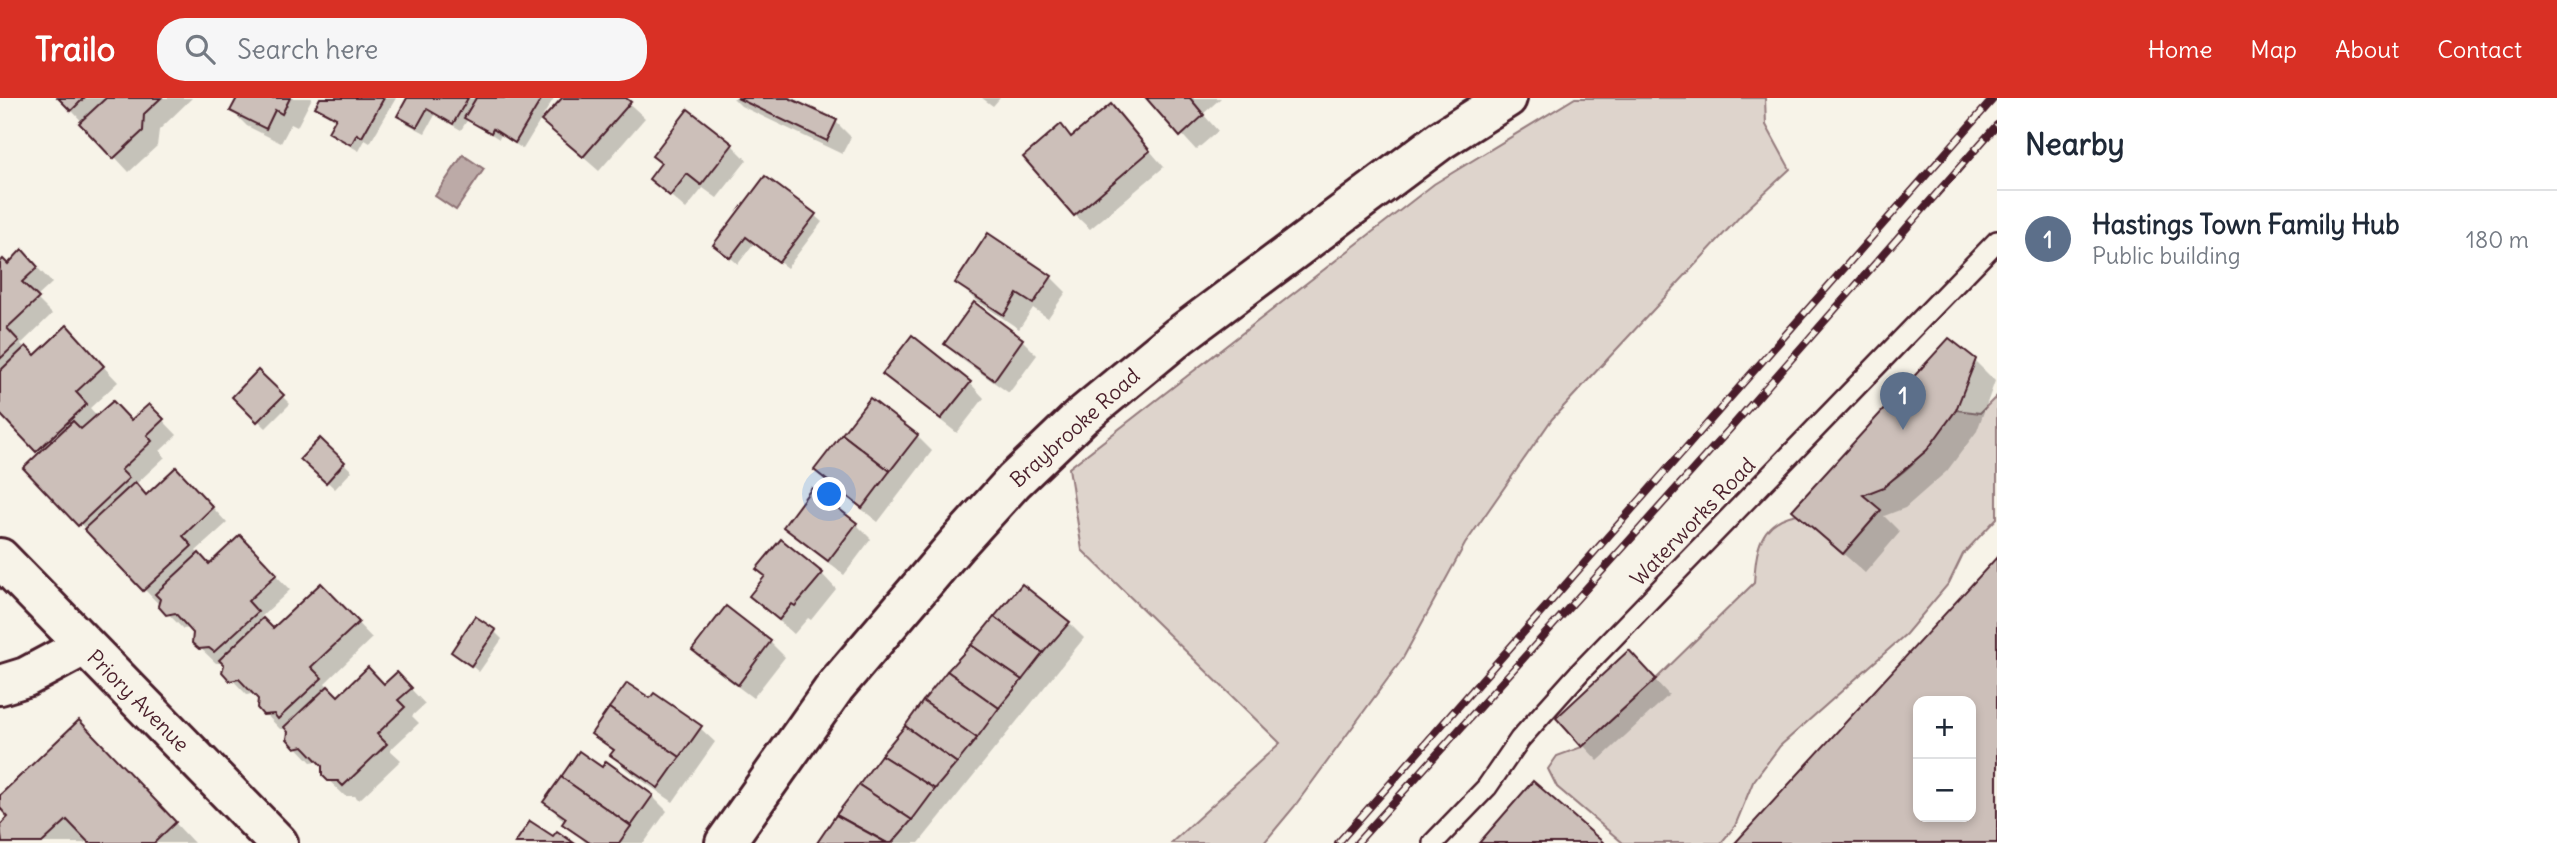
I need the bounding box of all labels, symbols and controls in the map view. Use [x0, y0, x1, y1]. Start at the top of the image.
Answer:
search box [157, 18, 647, 81]
text: Trailo [35, 28, 115, 70]
icon: search [181, 30, 219, 68]
text: Search here [237, 33, 378, 66]
text: Home [2148, 34, 2212, 64]
text: Map [2250, 34, 2297, 64]
text: About [2335, 34, 2399, 64]
text: Contact [2437, 34, 2522, 64]
text: Nearby [2025, 125, 2125, 163]
text: Hastings Town Family Hub [2092, 208, 2400, 241]
text: 1 [2043, 225, 2053, 254]
text: 180 m [2466, 225, 2529, 254]
text: Public building [2092, 241, 2241, 270]
street label: Braybrooke Road [1004, 362, 1145, 493]
pin: 1 [1880, 372, 1926, 430]
street label: Waterworks Road [1624, 452, 1761, 592]
your location [812, 477, 846, 511]
street label: Priory Avenue [82, 644, 195, 757]
map controls [1913, 696, 1976, 822]
button: + [1913, 696, 1976, 759]
button: − [1913, 759, 1976, 822]

